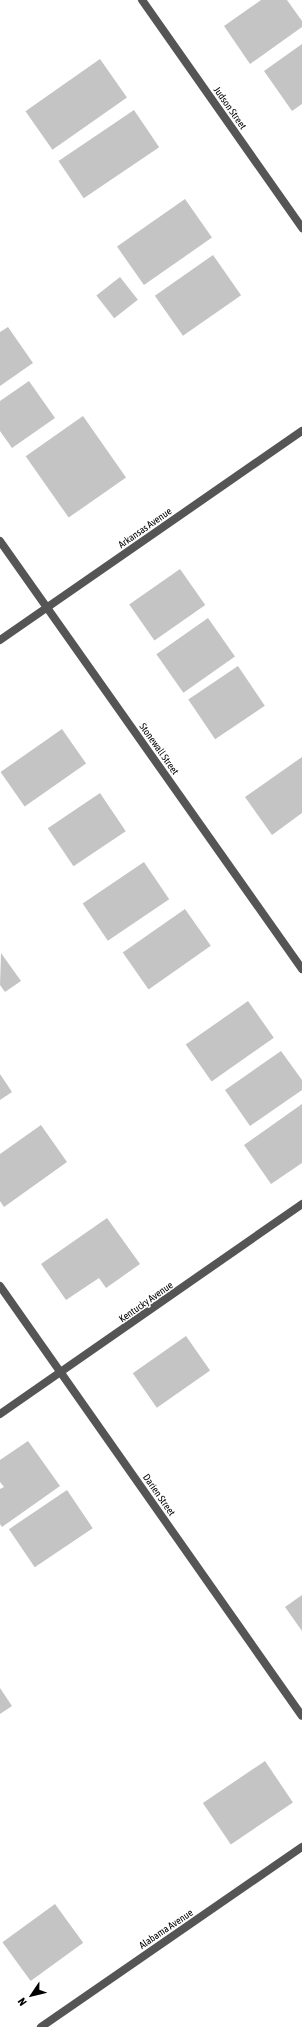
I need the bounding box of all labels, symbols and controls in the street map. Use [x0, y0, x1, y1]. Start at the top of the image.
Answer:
street label: Judson Street [211, 84, 249, 132]
street label: Arkansas Avenue [116, 505, 174, 551]
street label: Stonewall Street [137, 721, 181, 777]
street label: Kentucky Avenue [117, 1279, 175, 1325]
street label: Darien Street [140, 1472, 178, 1518]
street label: Alabama Avenue [137, 1907, 195, 1951]
north arrow [12, 1975, 52, 2015]
text: N [15, 1996, 29, 2008]

